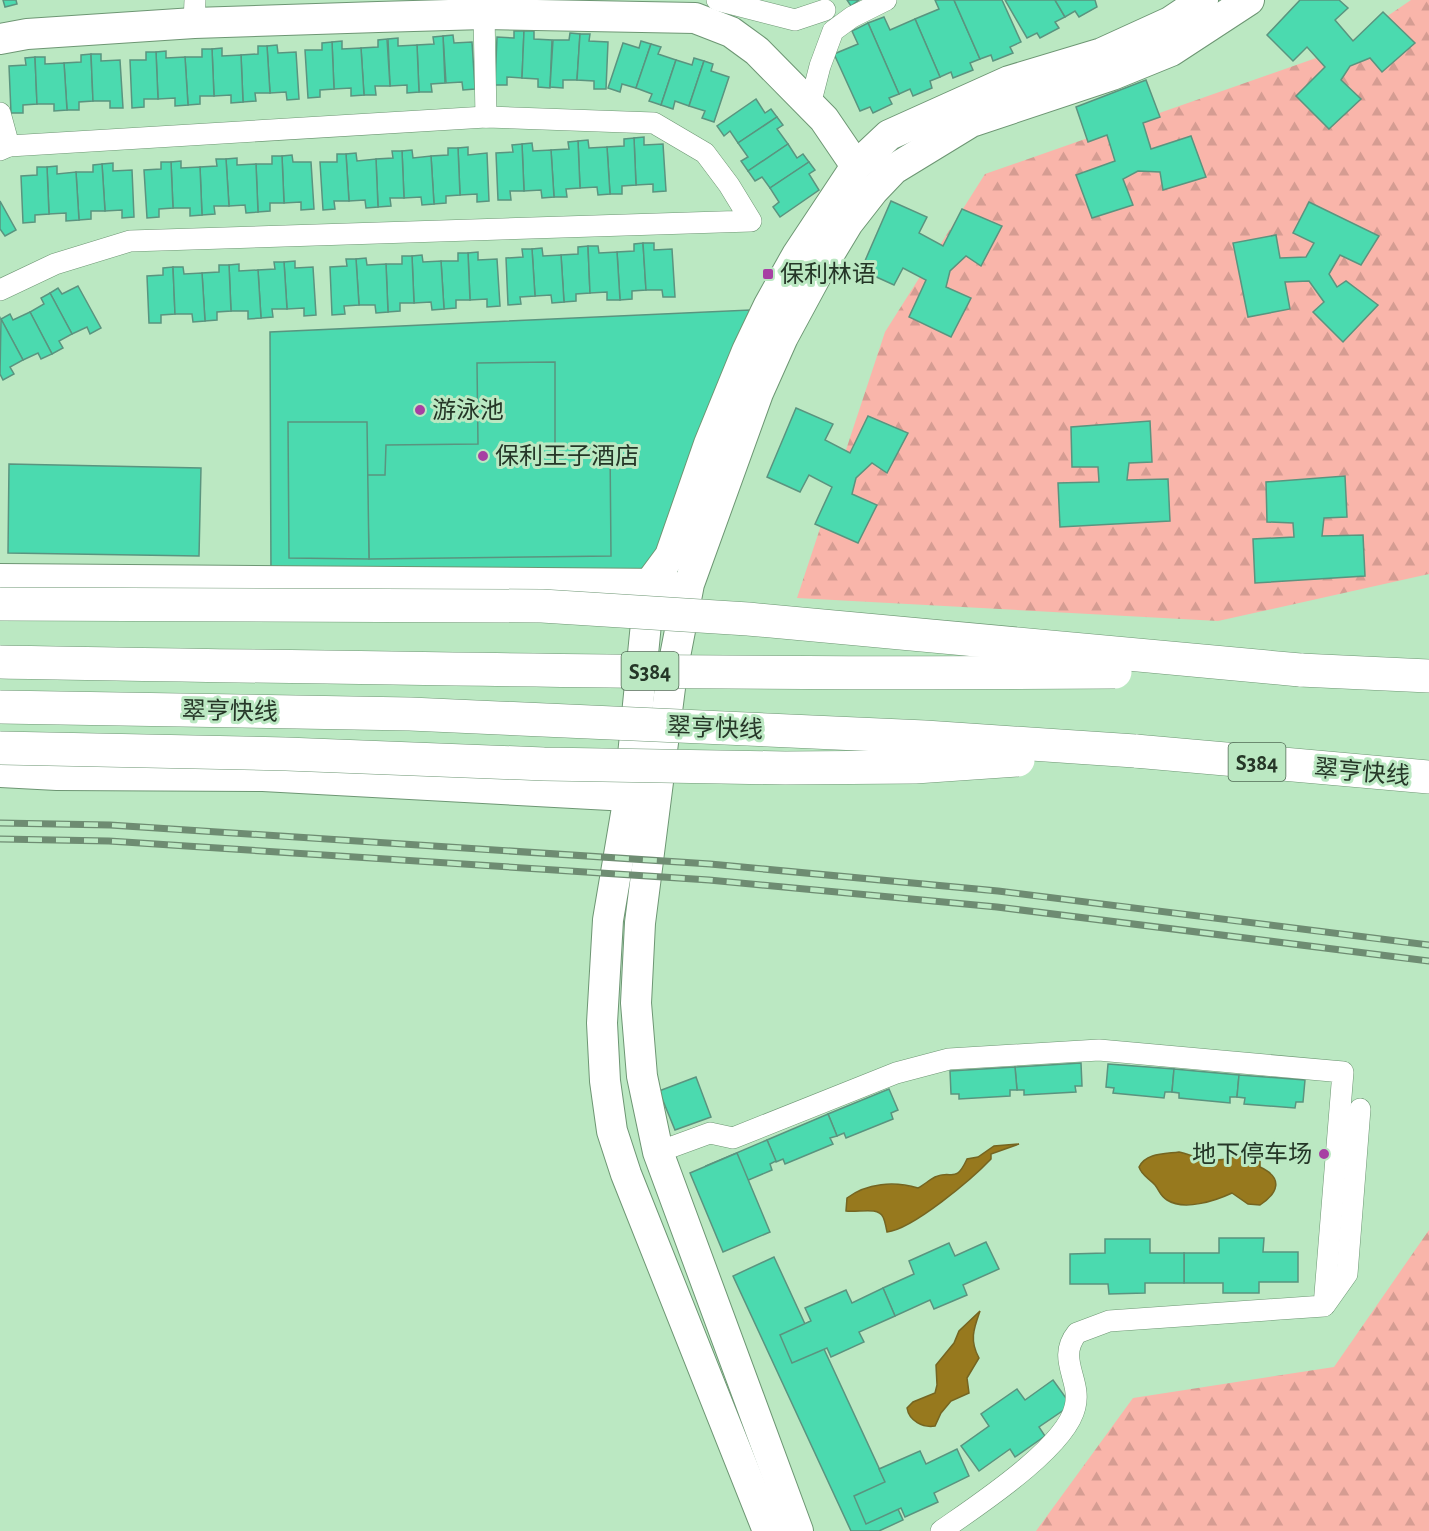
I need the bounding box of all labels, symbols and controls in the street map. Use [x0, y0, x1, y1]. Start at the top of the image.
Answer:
place label: 保利林语 [780, 261, 876, 287]
marker: 保利林语 [761, 267, 775, 281]
place label: 游泳池 [432, 397, 504, 423]
marker: 游泳池 [413, 403, 427, 417]
place label: 保利王子酒店 [495, 443, 639, 469]
marker: 保利王子酒店 [476, 449, 490, 463]
road number: S384 [622, 652, 678, 690]
street label: 翠亨快线 [182, 697, 278, 725]
street label: 翠亨快线 [667, 713, 763, 743]
road number: S384 [1228, 743, 1286, 781]
street label: 翠亨快线 [1313, 755, 1411, 789]
place label: 地下停车场 [1192, 1141, 1312, 1167]
marker: 地下停车场 [1317, 1147, 1331, 1161]

